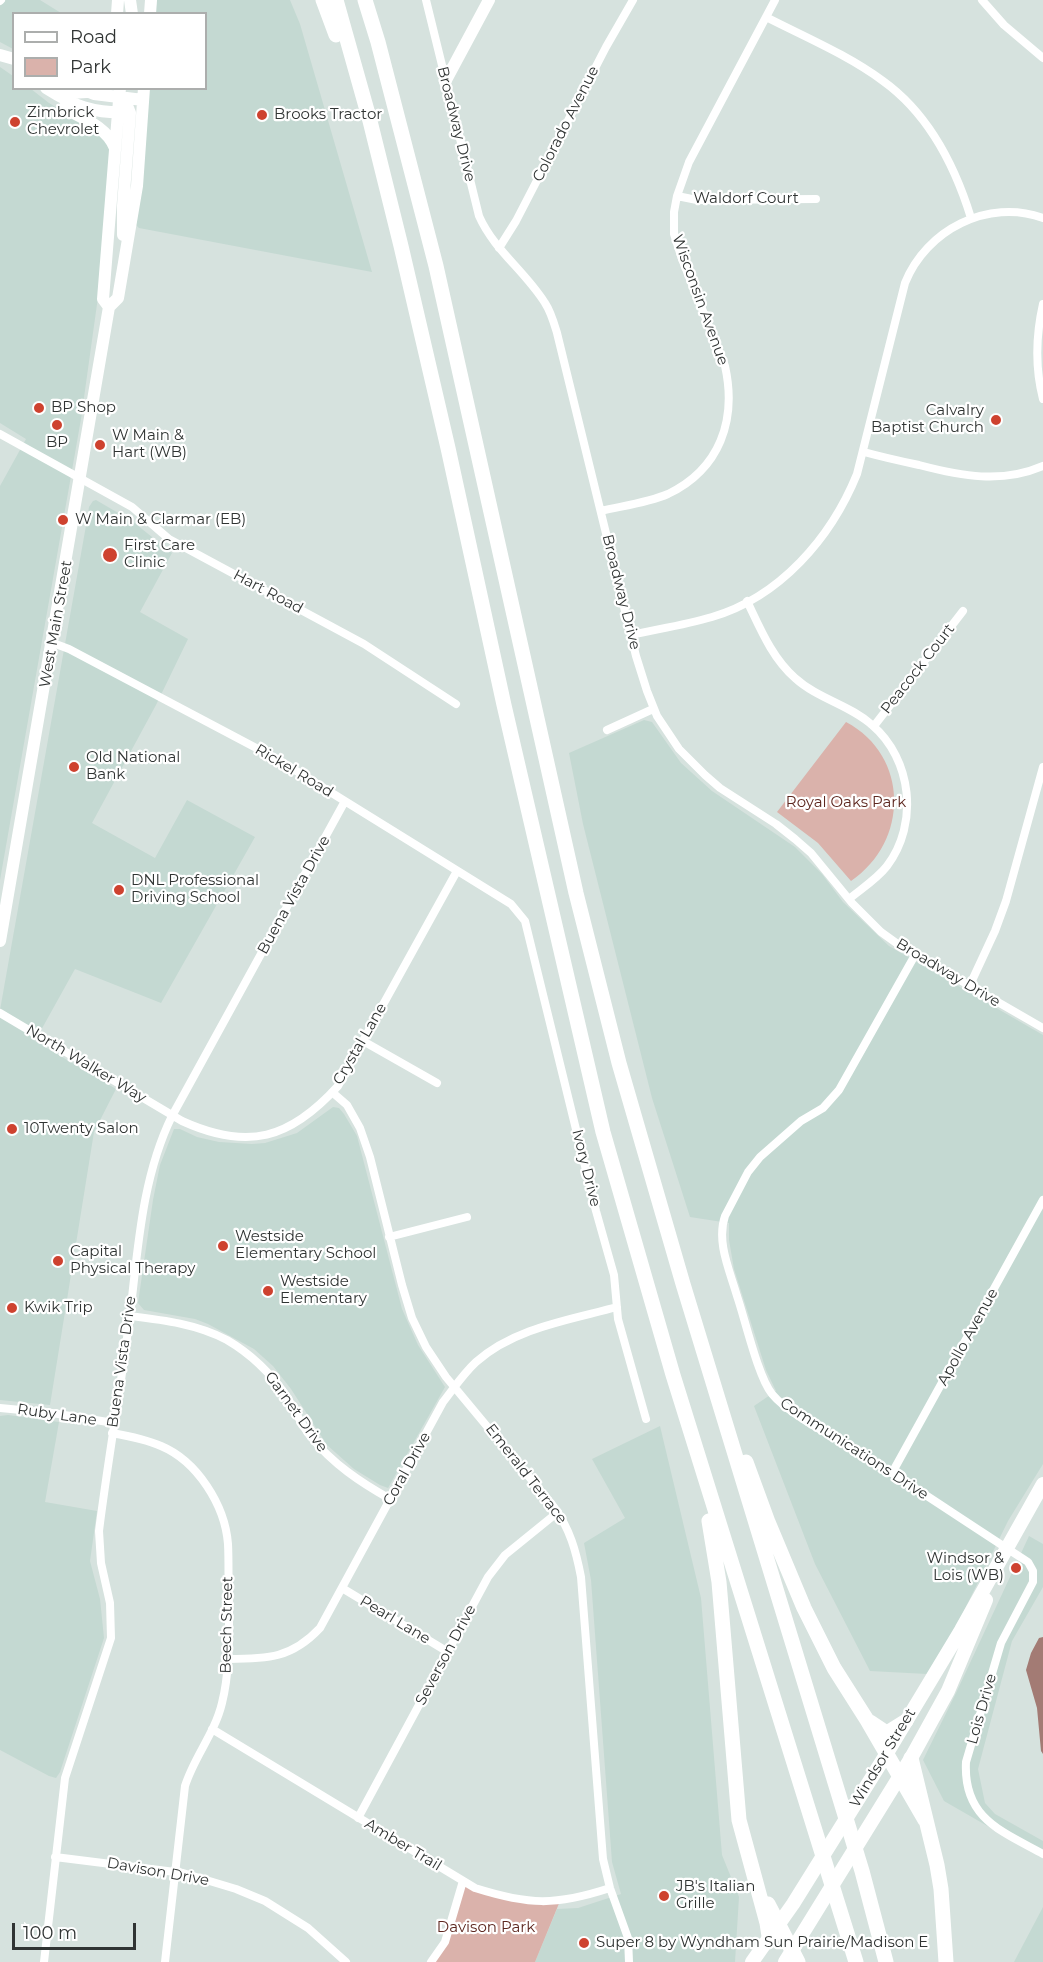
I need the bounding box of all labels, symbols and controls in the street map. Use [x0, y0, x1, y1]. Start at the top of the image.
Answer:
legend [12, 12, 207, 90]
text: Road [70, 26, 117, 48]
text: Park [70, 56, 111, 78]
street label: Colorado Avenue [529, 63, 603, 185]
street label: Broadway Drive [433, 64, 479, 184]
place label: Zimbrick Chevrolet [27, 104, 99, 139]
place label: Brooks Tractor [274, 106, 382, 124]
marker: Brooks Tractor [255, 108, 269, 122]
marker: Zimbrick Chevrolet [8, 115, 22, 129]
street label: Waldorf Court [693, 190, 799, 208]
street label: Wisconsin Avenue [668, 232, 732, 368]
place label: BP Shop [51, 399, 116, 417]
marker: BP Shop [32, 401, 46, 415]
place label: Calvalry Baptist Church [871, 402, 984, 437]
marker: Calvalry Baptist Church [989, 413, 1003, 427]
marker: BP [50, 418, 64, 432]
place label: W Main & Hart (WB) [112, 427, 187, 462]
place label: BP [46, 434, 68, 452]
marker: W Main & Hart (WB) [93, 438, 107, 452]
place label: W Main & Clarmar (EB) [75, 511, 246, 529]
marker: W Main & Clarmar (EB) [56, 513, 70, 527]
street label: Broadway Drive [598, 532, 644, 652]
place label: First Care Clinic [124, 537, 195, 572]
marker: First Care Clinic [101, 546, 119, 564]
street label: West Main Street [36, 559, 76, 689]
street label: Hart Road [230, 566, 306, 618]
street label: Peacock Court [877, 620, 959, 718]
street label: Rickel Road [252, 741, 336, 801]
place label: Old National Bank [86, 749, 180, 784]
marker: Old National Bank [67, 760, 81, 774]
park label: Royal Oaks Park [786, 794, 906, 812]
street label: Buena Vista Drive [254, 833, 334, 957]
place label: DNL Professional Driving School [131, 872, 259, 907]
marker: DNL Professional Driving School [112, 883, 126, 897]
street label: Broadway Drive [893, 935, 1003, 1011]
street label: Crystal Lane [329, 1000, 391, 1088]
street label: North Walker Way [23, 1021, 149, 1107]
place label: 10Twenty Salon [24, 1120, 139, 1138]
marker: 10Twenty Salon [5, 1122, 19, 1136]
street label: Ivory Drive [568, 1127, 604, 1209]
place label: Westside Elementary School [235, 1228, 376, 1263]
marker: Westside Elementary School [216, 1239, 230, 1253]
place label: Capital Physical Therapy [70, 1243, 195, 1278]
marker: Capital Physical Therapy [51, 1254, 65, 1268]
place label: Westside Elementary [280, 1273, 367, 1308]
marker: Westside Elementary [261, 1284, 275, 1298]
street label: Apollo Avenue [934, 1285, 1002, 1389]
street label: Buena Vista Drive [104, 1295, 140, 1429]
place label: Kwik Trip [24, 1299, 93, 1317]
marker: Kwik Trip [5, 1301, 19, 1315]
street label: Garnet Drive [261, 1368, 331, 1456]
street label: Communications Drive [776, 1394, 932, 1504]
street label: Ruby Lane [16, 1401, 98, 1429]
street label: Emerald Terrace [481, 1420, 571, 1528]
street label: Coral Drive [379, 1429, 435, 1509]
place label: Windsor & Lois (WB) [927, 1550, 1004, 1585]
marker: Windsor & Lois (WB) [1009, 1561, 1023, 1575]
street label: Beech Street [217, 1576, 237, 1674]
street label: Pearl Lane [357, 1592, 433, 1648]
street label: Severson Drive [412, 1602, 480, 1708]
street label: Lois Drive [963, 1672, 1001, 1746]
street label: Windsor Street [846, 1705, 920, 1811]
street label: Amber Trail [361, 1815, 445, 1875]
street label: Davison Drive [106, 1854, 210, 1890]
place label: JB's Italian Grille [676, 1878, 755, 1913]
marker: JB's Italian Grille [657, 1889, 671, 1903]
scale bar [15, 1911, 140, 1949]
park label: Davison Park [437, 1919, 535, 1937]
text: 100 m [23, 1922, 77, 1944]
place label: Super 8 by Wyndham Sun Prairie/Madison E [596, 1934, 928, 1952]
marker: Super 8 by Wyndham Sun Prairie/Madison E [577, 1936, 591, 1950]

